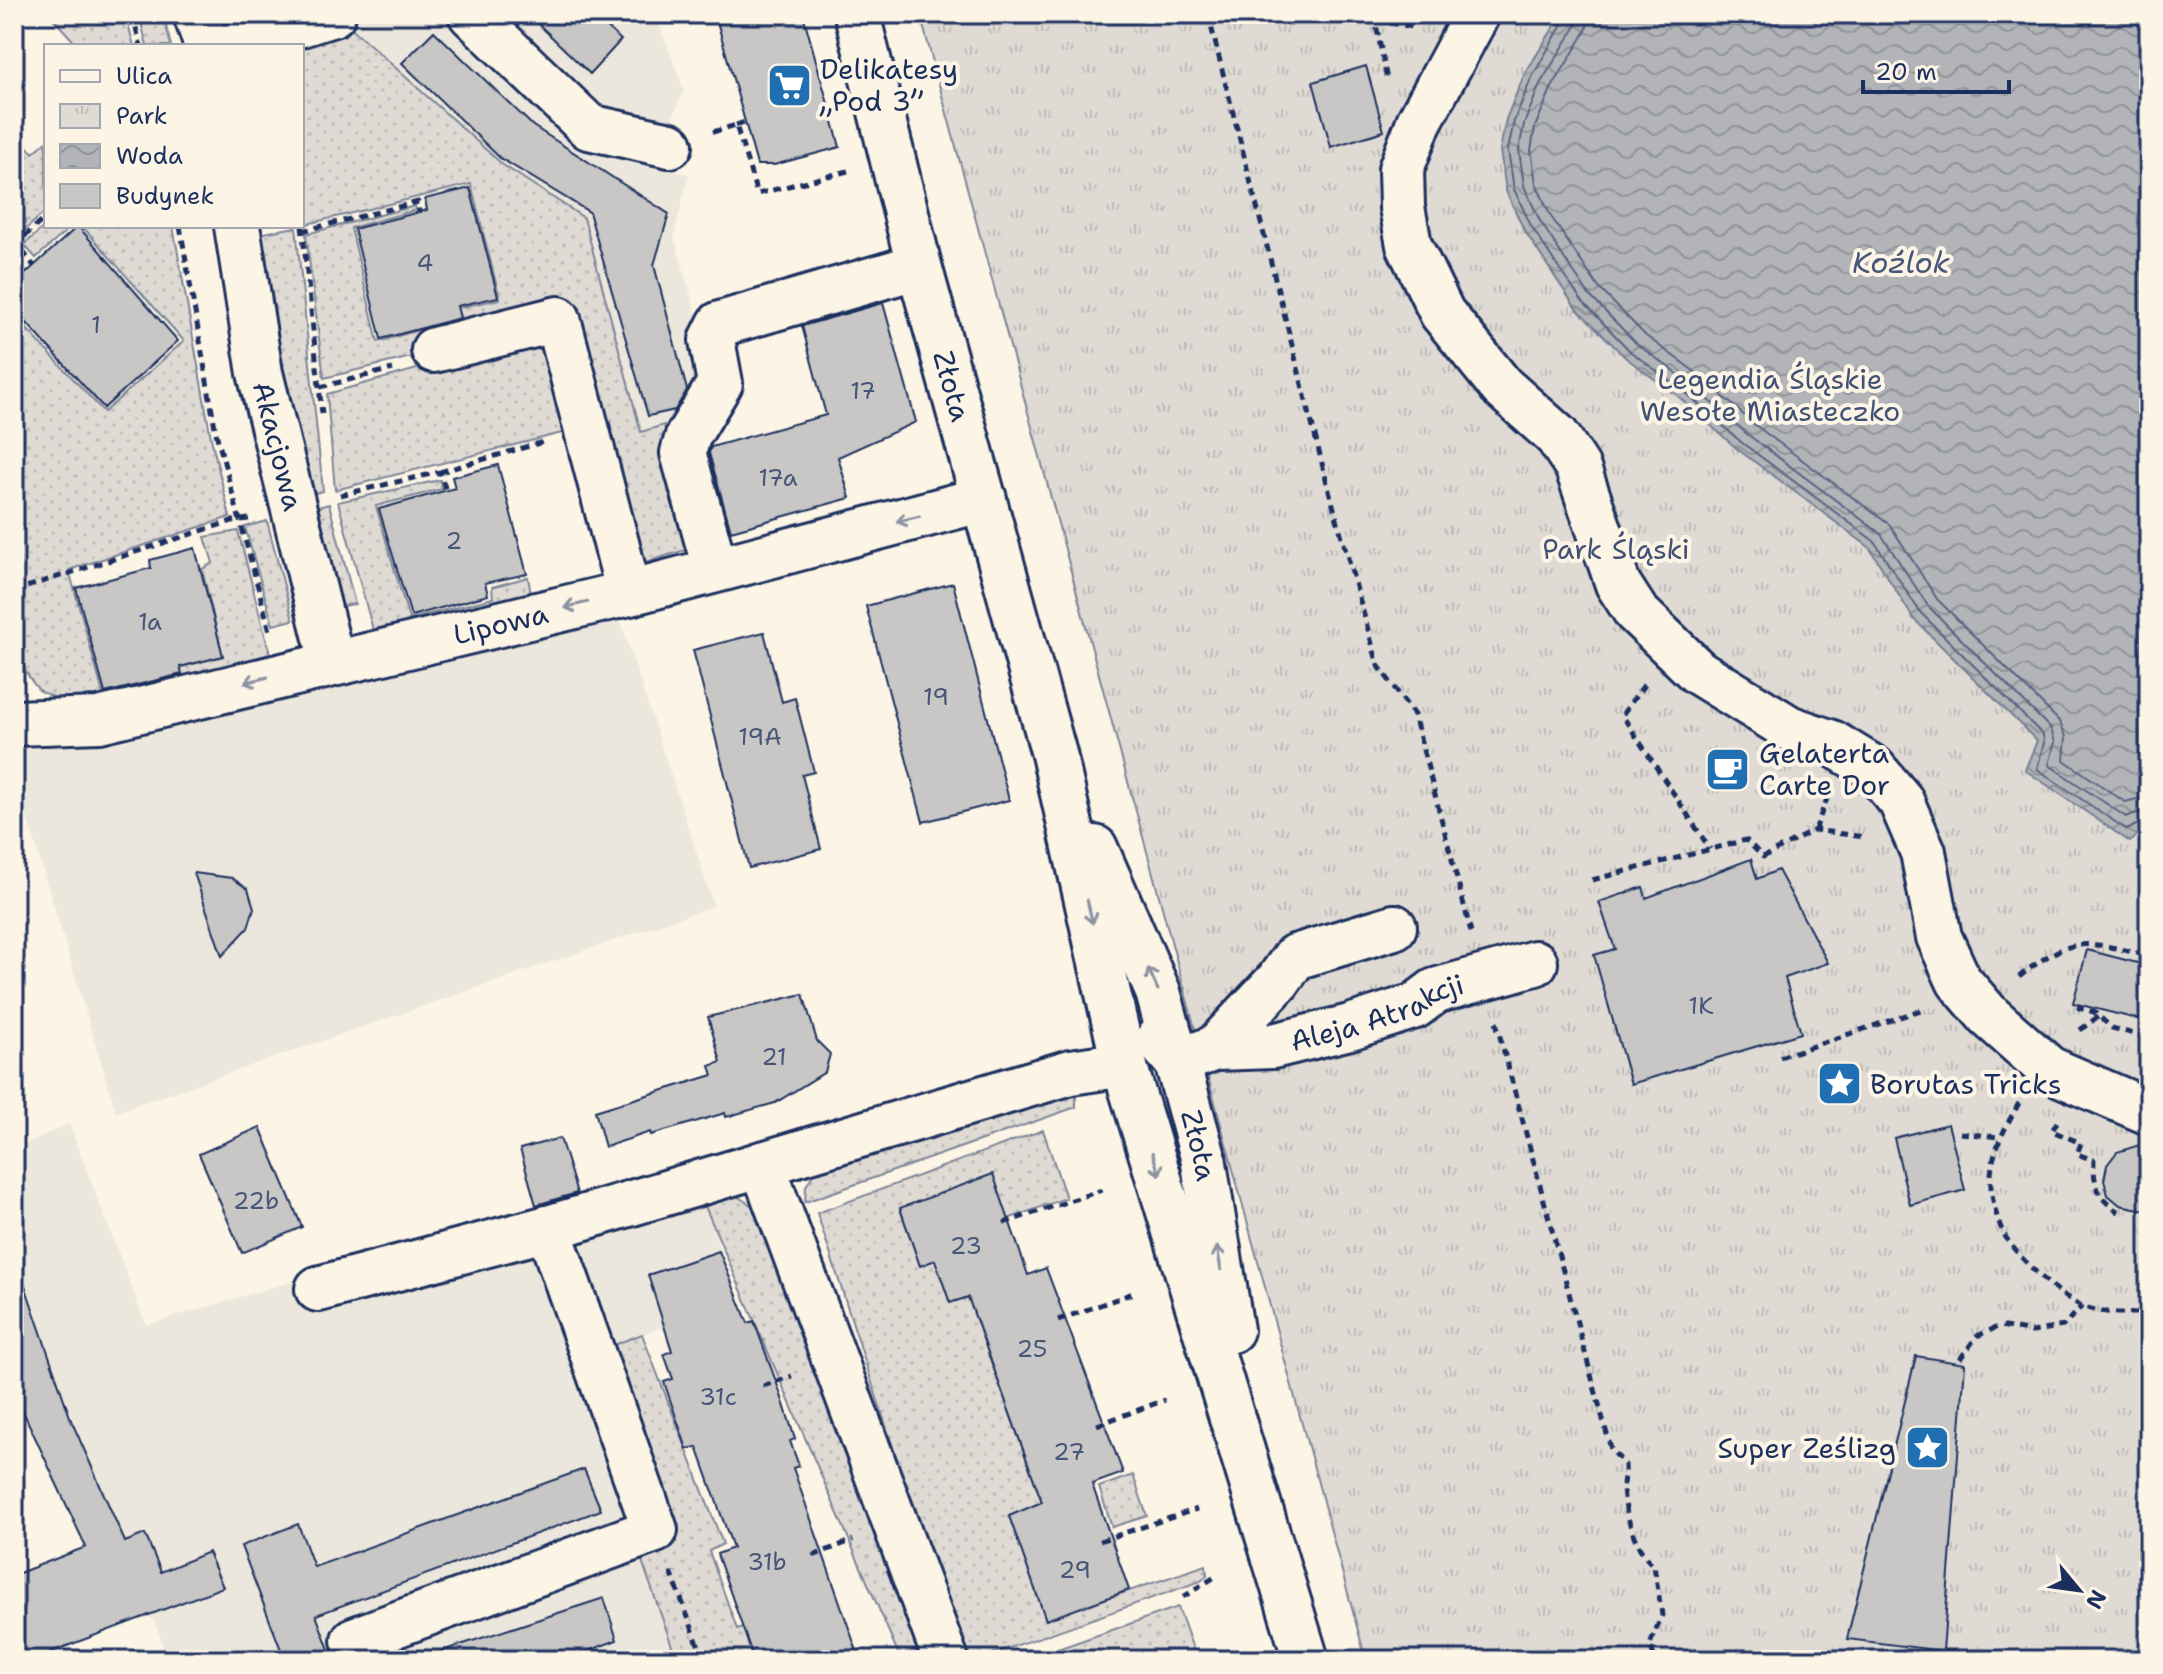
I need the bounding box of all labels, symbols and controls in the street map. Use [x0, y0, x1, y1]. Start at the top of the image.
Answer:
legend [44, 44, 304, 228]
scale bar [1863, 44, 2009, 94]
place label: Delikatesy „Pod 3” [819, 50, 958, 120]
text: 20 m [1875, 56, 1937, 88]
text: Ulica [116, 60, 172, 92]
supermarket icon: Delikatesy „Pod 3” [765, 61, 813, 109]
text: Park [116, 100, 168, 132]
text: Woda [116, 140, 183, 172]
text: Budynek [116, 180, 214, 212]
water label: Koźlok [1852, 242, 1950, 283]
house number: 4 [417, 247, 433, 279]
house number: 1 [91, 309, 101, 341]
street label: Złota [924, 346, 980, 426]
park label: Legendia Śląskie Wesołe Miasteczko [1640, 360, 1900, 430]
house number: 17 [850, 375, 876, 407]
street label: Akacjowa [244, 377, 313, 515]
house number: 17a [758, 462, 798, 494]
one-way arrow [896, 512, 922, 527]
house number: 2 [446, 525, 462, 557]
park label: Park Śląski [1542, 530, 1690, 568]
street label: Lipowa [449, 594, 552, 653]
one-way arrow [563, 598, 589, 613]
house number: 1a [138, 606, 162, 638]
one-way arrow [244, 674, 269, 689]
house number: 19 [923, 681, 949, 713]
house number: 19A [738, 721, 782, 753]
place label: Gelaterta Carte Dor [1759, 734, 1890, 804]
cafe icon: Gelaterta Carte Dor [1704, 745, 1752, 793]
one-way arrow [1083, 899, 1098, 925]
street label: Aleja Atrakcji [1286, 965, 1468, 1060]
one-way arrow [1144, 967, 1159, 992]
house number: 1K [1688, 990, 1714, 1022]
house number: 21 [761, 1041, 787, 1073]
place icon: Borutas Tricks [1815, 1060, 1863, 1108]
place label: Borutas Tricks [1870, 1065, 2062, 1103]
street label: Złota [1172, 1105, 1226, 1184]
one-way arrow [1149, 1150, 1164, 1176]
house number: 22b [233, 1185, 279, 1217]
house number: 23 [950, 1230, 982, 1262]
one-way arrow [1211, 1246, 1226, 1271]
house number: 25 [1016, 1333, 1048, 1365]
house number: 31c [699, 1381, 737, 1413]
place icon: Super Ześlizg [1903, 1424, 1951, 1472]
place label: Super Ześlizg [1717, 1429, 1896, 1467]
house number: 27 [1053, 1436, 1085, 1468]
house number: 31b [747, 1546, 787, 1578]
north arrow [2039, 1550, 2119, 1630]
house number: 29 [1059, 1554, 1091, 1586]
text: N [2079, 1585, 2113, 1614]

